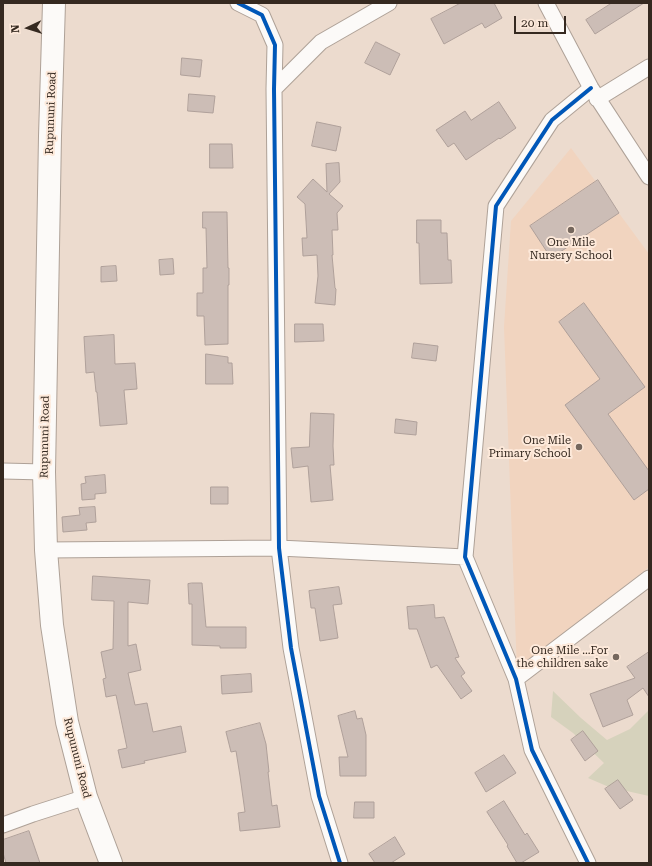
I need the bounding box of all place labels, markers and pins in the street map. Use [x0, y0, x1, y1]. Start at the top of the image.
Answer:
marker: One Mile Nursery School [566, 225, 576, 235]
place label: One Mile Nursery School [530, 236, 612, 262]
place label: One Mile Primary School [489, 434, 571, 460]
marker: One Mile Primary School [574, 442, 584, 452]
place label: One Mile ...For the children sake [517, 644, 608, 670]
marker: One Mile ...For the children sake [611, 652, 621, 662]

